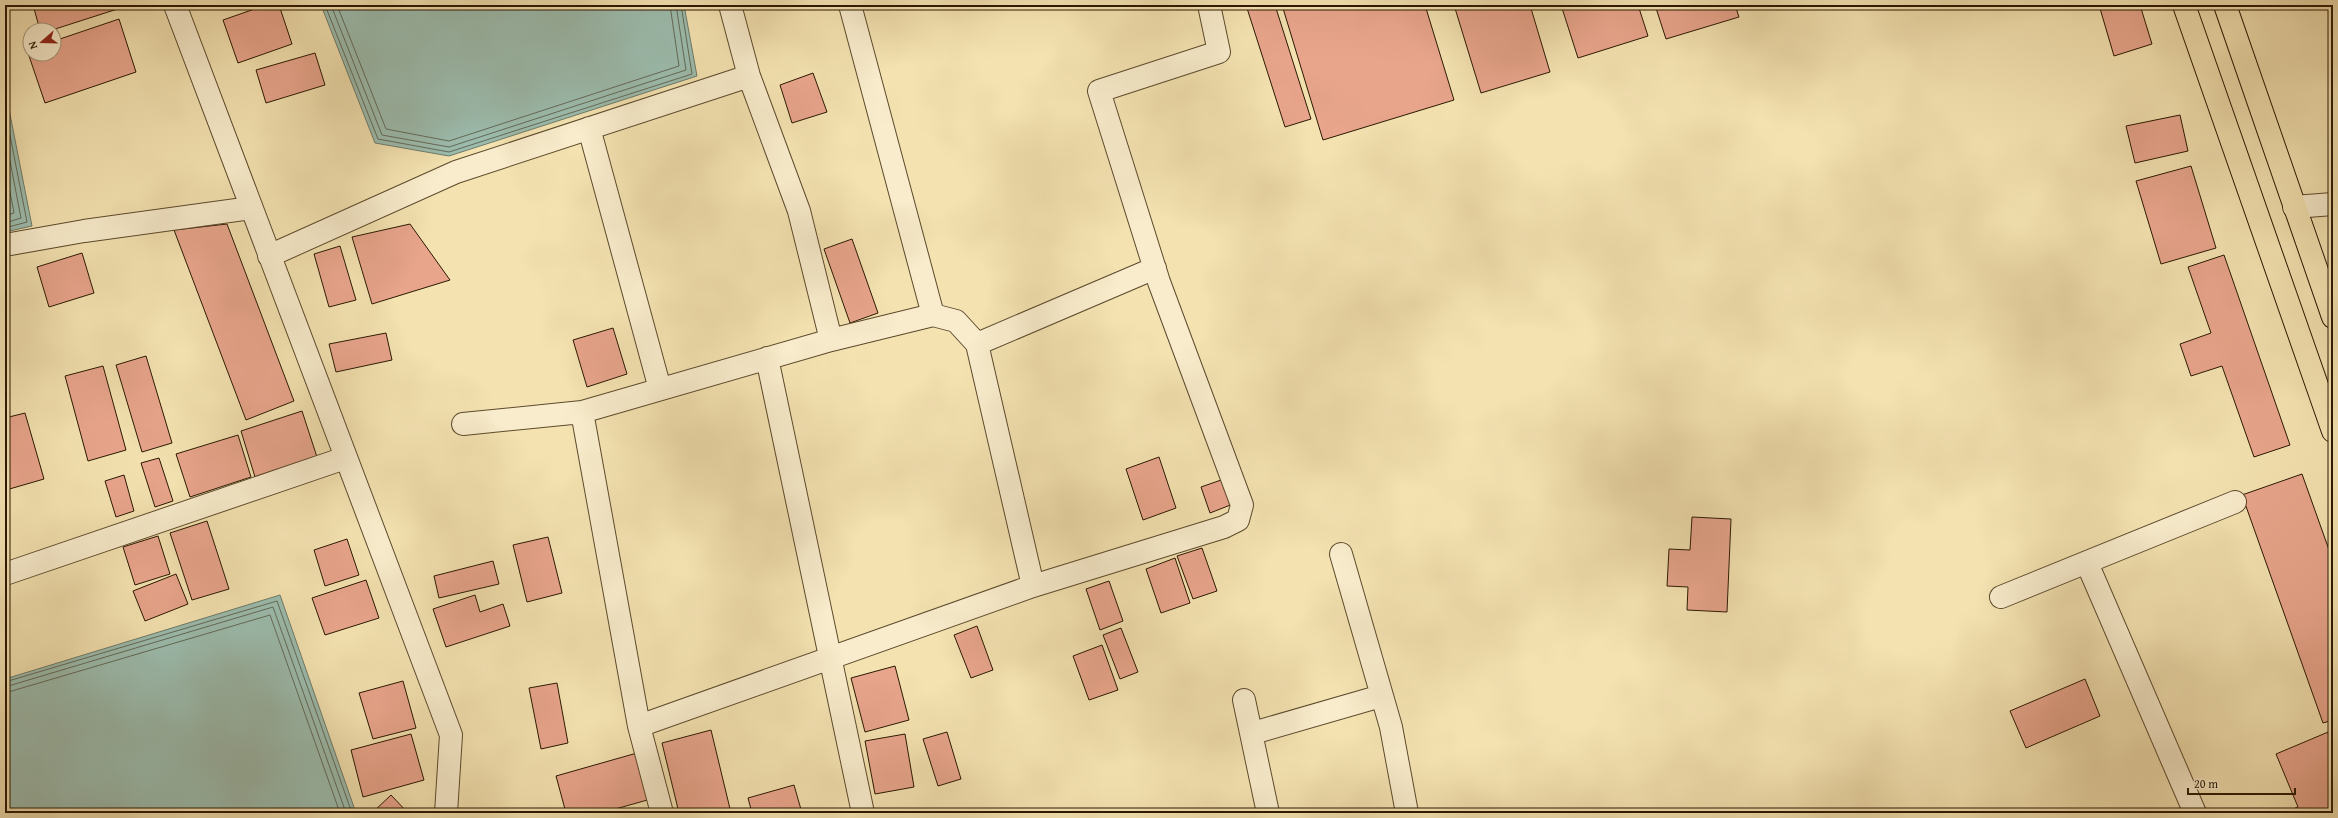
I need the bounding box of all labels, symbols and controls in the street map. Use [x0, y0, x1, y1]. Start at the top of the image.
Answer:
north arrow [22, 22, 62, 62]
text: N [24, 39, 41, 52]
scale bar [2188, 770, 2295, 796]
text: 20 m [2194, 775, 2218, 792]

